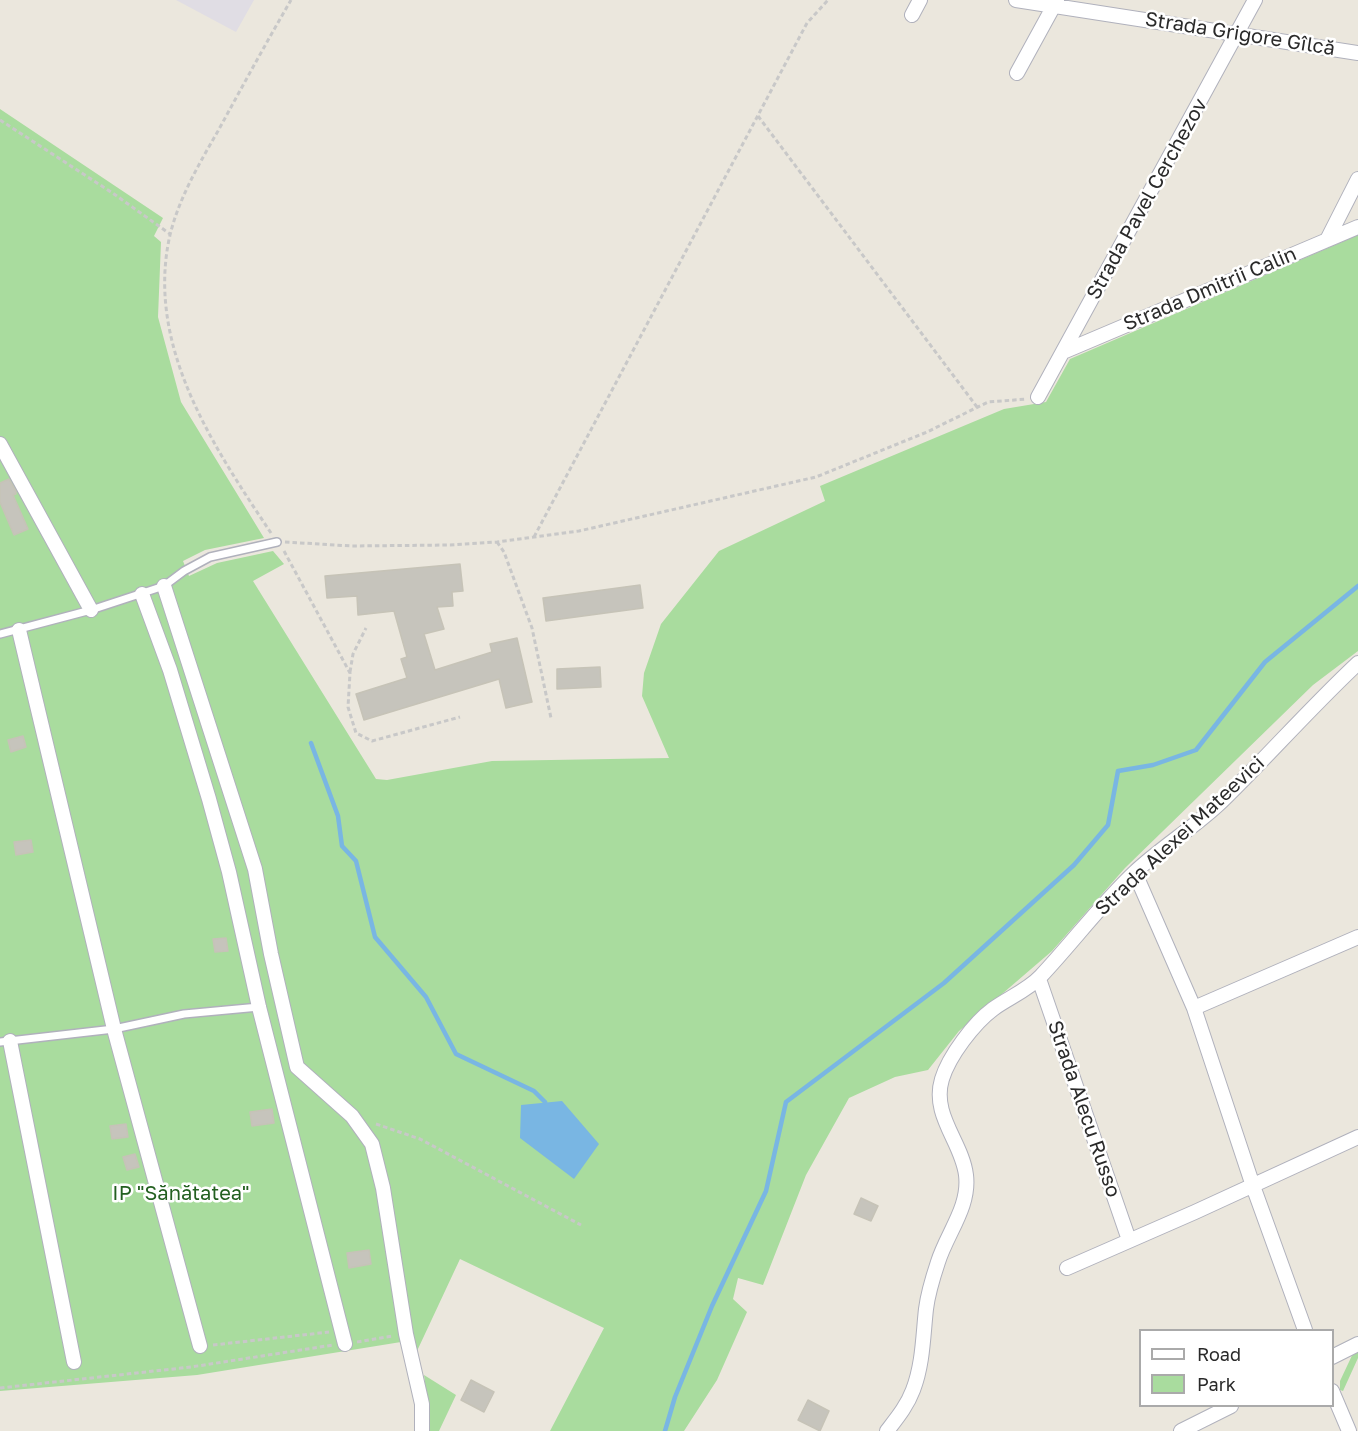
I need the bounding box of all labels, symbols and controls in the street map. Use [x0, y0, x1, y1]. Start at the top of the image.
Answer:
street label: Strada Grigore Gîlcă [1143, 7, 1337, 61]
street label: Strada Pavel Cerchezov [1082, 94, 1212, 304]
street label: Strada Dmitrii Calin [1120, 242, 1300, 336]
street label: Strada Alexei Mateevici [1090, 751, 1270, 921]
street label: Strada Alecu Russo [1043, 1018, 1125, 1200]
park label: IP "Sănătatea" [112, 1182, 250, 1206]
legend [1139, 1329, 1334, 1407]
text: Road [1197, 1343, 1241, 1365]
text: Park [1197, 1373, 1236, 1395]

